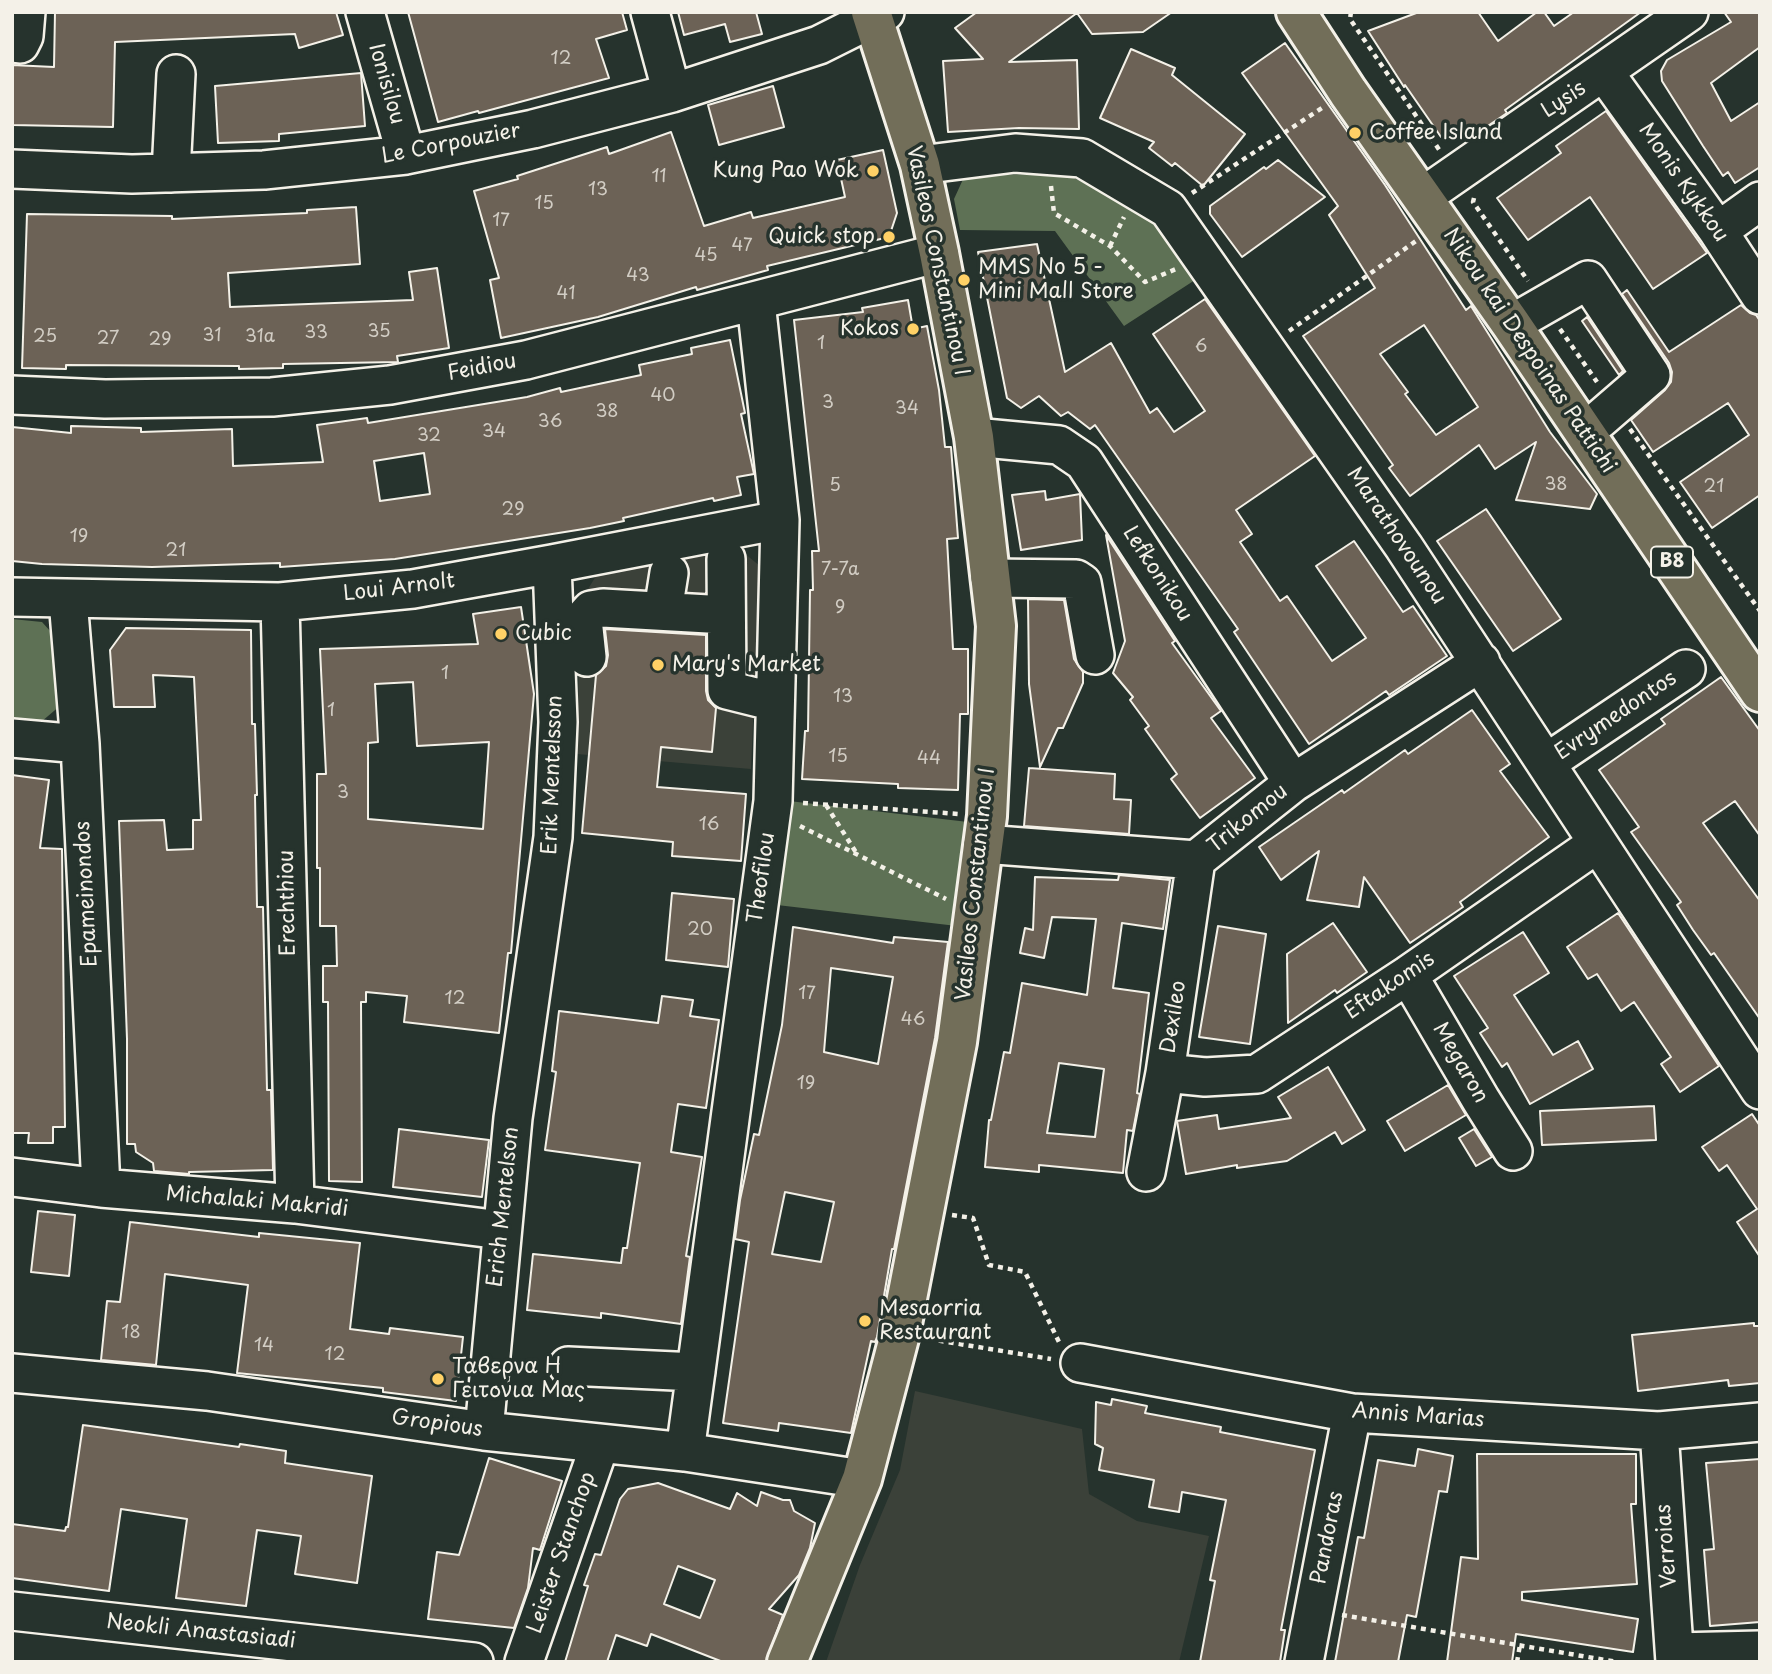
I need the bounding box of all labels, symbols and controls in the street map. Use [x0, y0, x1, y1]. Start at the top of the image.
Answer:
street label: Ionisilou [362, 41, 410, 127]
house number: 12 [551, 48, 571, 70]
street label: Lysis [1537, 76, 1591, 124]
street label: Le Corpouzier [380, 118, 522, 170]
street label: Monis Kykkou [1633, 119, 1733, 247]
place label: Coffee Island [1369, 120, 1502, 146]
marker: Coffee Island [1347, 125, 1363, 141]
street label: Vasileos Constantinou I [900, 144, 974, 378]
place label: Kung Pao Wok [713, 158, 859, 184]
marker: Kung Pao Wok [865, 163, 881, 179]
house number: 11 [651, 166, 667, 188]
house number: 13 [588, 179, 608, 201]
house number: 15 [534, 193, 554, 215]
house number: 17 [492, 210, 510, 232]
place label: Quick stop [768, 224, 875, 250]
street label: Nikou kai Despoinas Pattichi [1437, 224, 1621, 478]
marker: Quick stop [881, 229, 897, 245]
house number: 47 [731, 235, 753, 257]
house number: 45 [695, 245, 717, 267]
place label: MMS No 5 - Mini Mall Store [978, 255, 1134, 305]
house number: 43 [626, 265, 650, 287]
marker: MMS No 5 - Mini Mall Store [956, 272, 972, 288]
house number: 41 [557, 283, 575, 305]
place label: Kokos [840, 316, 899, 342]
house number: 35 [367, 321, 391, 343]
marker: Kokos [905, 321, 921, 337]
house number: 33 [304, 322, 328, 344]
house number: 31 [203, 325, 221, 347]
house number: 25 [33, 326, 57, 348]
house number: 31a [245, 326, 275, 348]
house number: 27 [97, 328, 119, 350]
house number: 29 [149, 329, 171, 351]
house number: 1 [817, 333, 825, 355]
house number: 6 [1195, 336, 1207, 358]
street label: Feidiou [445, 349, 519, 387]
house number: 40 [650, 385, 676, 407]
house number: 3 [822, 392, 834, 414]
house number: 34 [895, 398, 919, 420]
house number: 38 [595, 401, 619, 423]
house number: 36 [538, 411, 562, 433]
house number: 34 [482, 421, 506, 443]
house number: 32 [417, 425, 441, 447]
street label: Marathovounou [1341, 463, 1451, 609]
house number: 38 [1544, 474, 1568, 496]
house number: 5 [829, 475, 841, 497]
house number: 21 [1704, 476, 1724, 498]
house number: 29 [502, 499, 524, 521]
street label: Lefkonikou [1117, 522, 1197, 626]
house number: 19 [70, 526, 88, 548]
house number: 21 [166, 540, 186, 562]
road number: B8 [1651, 547, 1693, 578]
house number: 7-7a [821, 559, 859, 581]
street label: Loui Arnolt [342, 569, 456, 607]
house number: 9 [835, 597, 845, 619]
place label: Cubic [515, 621, 572, 647]
marker: Cubic [493, 626, 509, 642]
place label: Mary's Market [672, 652, 821, 678]
marker: Mary's Market [650, 657, 666, 673]
house number: 1 [441, 663, 449, 685]
street label: Evrymedontos [1550, 666, 1682, 766]
house number: 13 [833, 686, 853, 708]
street label: Erik Mentelsson [538, 695, 568, 855]
house number: 1 [327, 700, 335, 722]
house number: 15 [828, 746, 848, 768]
house number: 44 [917, 748, 941, 770]
street label: Vasileos Constantinou I [951, 766, 1001, 1002]
street label: Trikomou [1203, 779, 1293, 859]
house number: 3 [337, 782, 349, 804]
house number: 16 [699, 814, 719, 836]
street label: Epameinondos [71, 820, 103, 968]
street label: Theofilou [743, 831, 781, 925]
street label: Erechthiou [274, 850, 302, 956]
house number: 20 [687, 919, 713, 941]
street label: Eftakomis [1340, 947, 1440, 1025]
street label: Dexileo [1156, 979, 1192, 1055]
house number: 17 [798, 983, 816, 1005]
house number: 12 [445, 988, 465, 1010]
house number: 46 [901, 1009, 925, 1031]
street label: Megaron [1427, 1018, 1493, 1108]
house number: 19 [797, 1073, 815, 1095]
street label: Erich Mentelson [483, 1126, 525, 1288]
street label: Michalaki Makridi [165, 1181, 349, 1223]
place label: Mesaorria Restaurant [879, 1296, 991, 1346]
marker: Mesaorria Restaurant [857, 1313, 873, 1329]
house number: 18 [121, 1322, 141, 1344]
house number: 14 [254, 1335, 274, 1357]
house number: 12 [325, 1344, 345, 1366]
place label: Ταβερνα Η Γειτονια Μας [452, 1354, 585, 1404]
marker: Ταβερνα Η Γειτονια Μας [430, 1371, 446, 1387]
street label: Annis Marias [1351, 1399, 1485, 1433]
street label: Gropious [390, 1405, 484, 1443]
street label: Leister Stanchop [523, 1469, 601, 1637]
street label: Pandoras [1307, 1489, 1349, 1587]
street label: Verroias [1652, 1503, 1682, 1589]
street label: Neokli Anastasiadi [105, 1610, 297, 1654]

